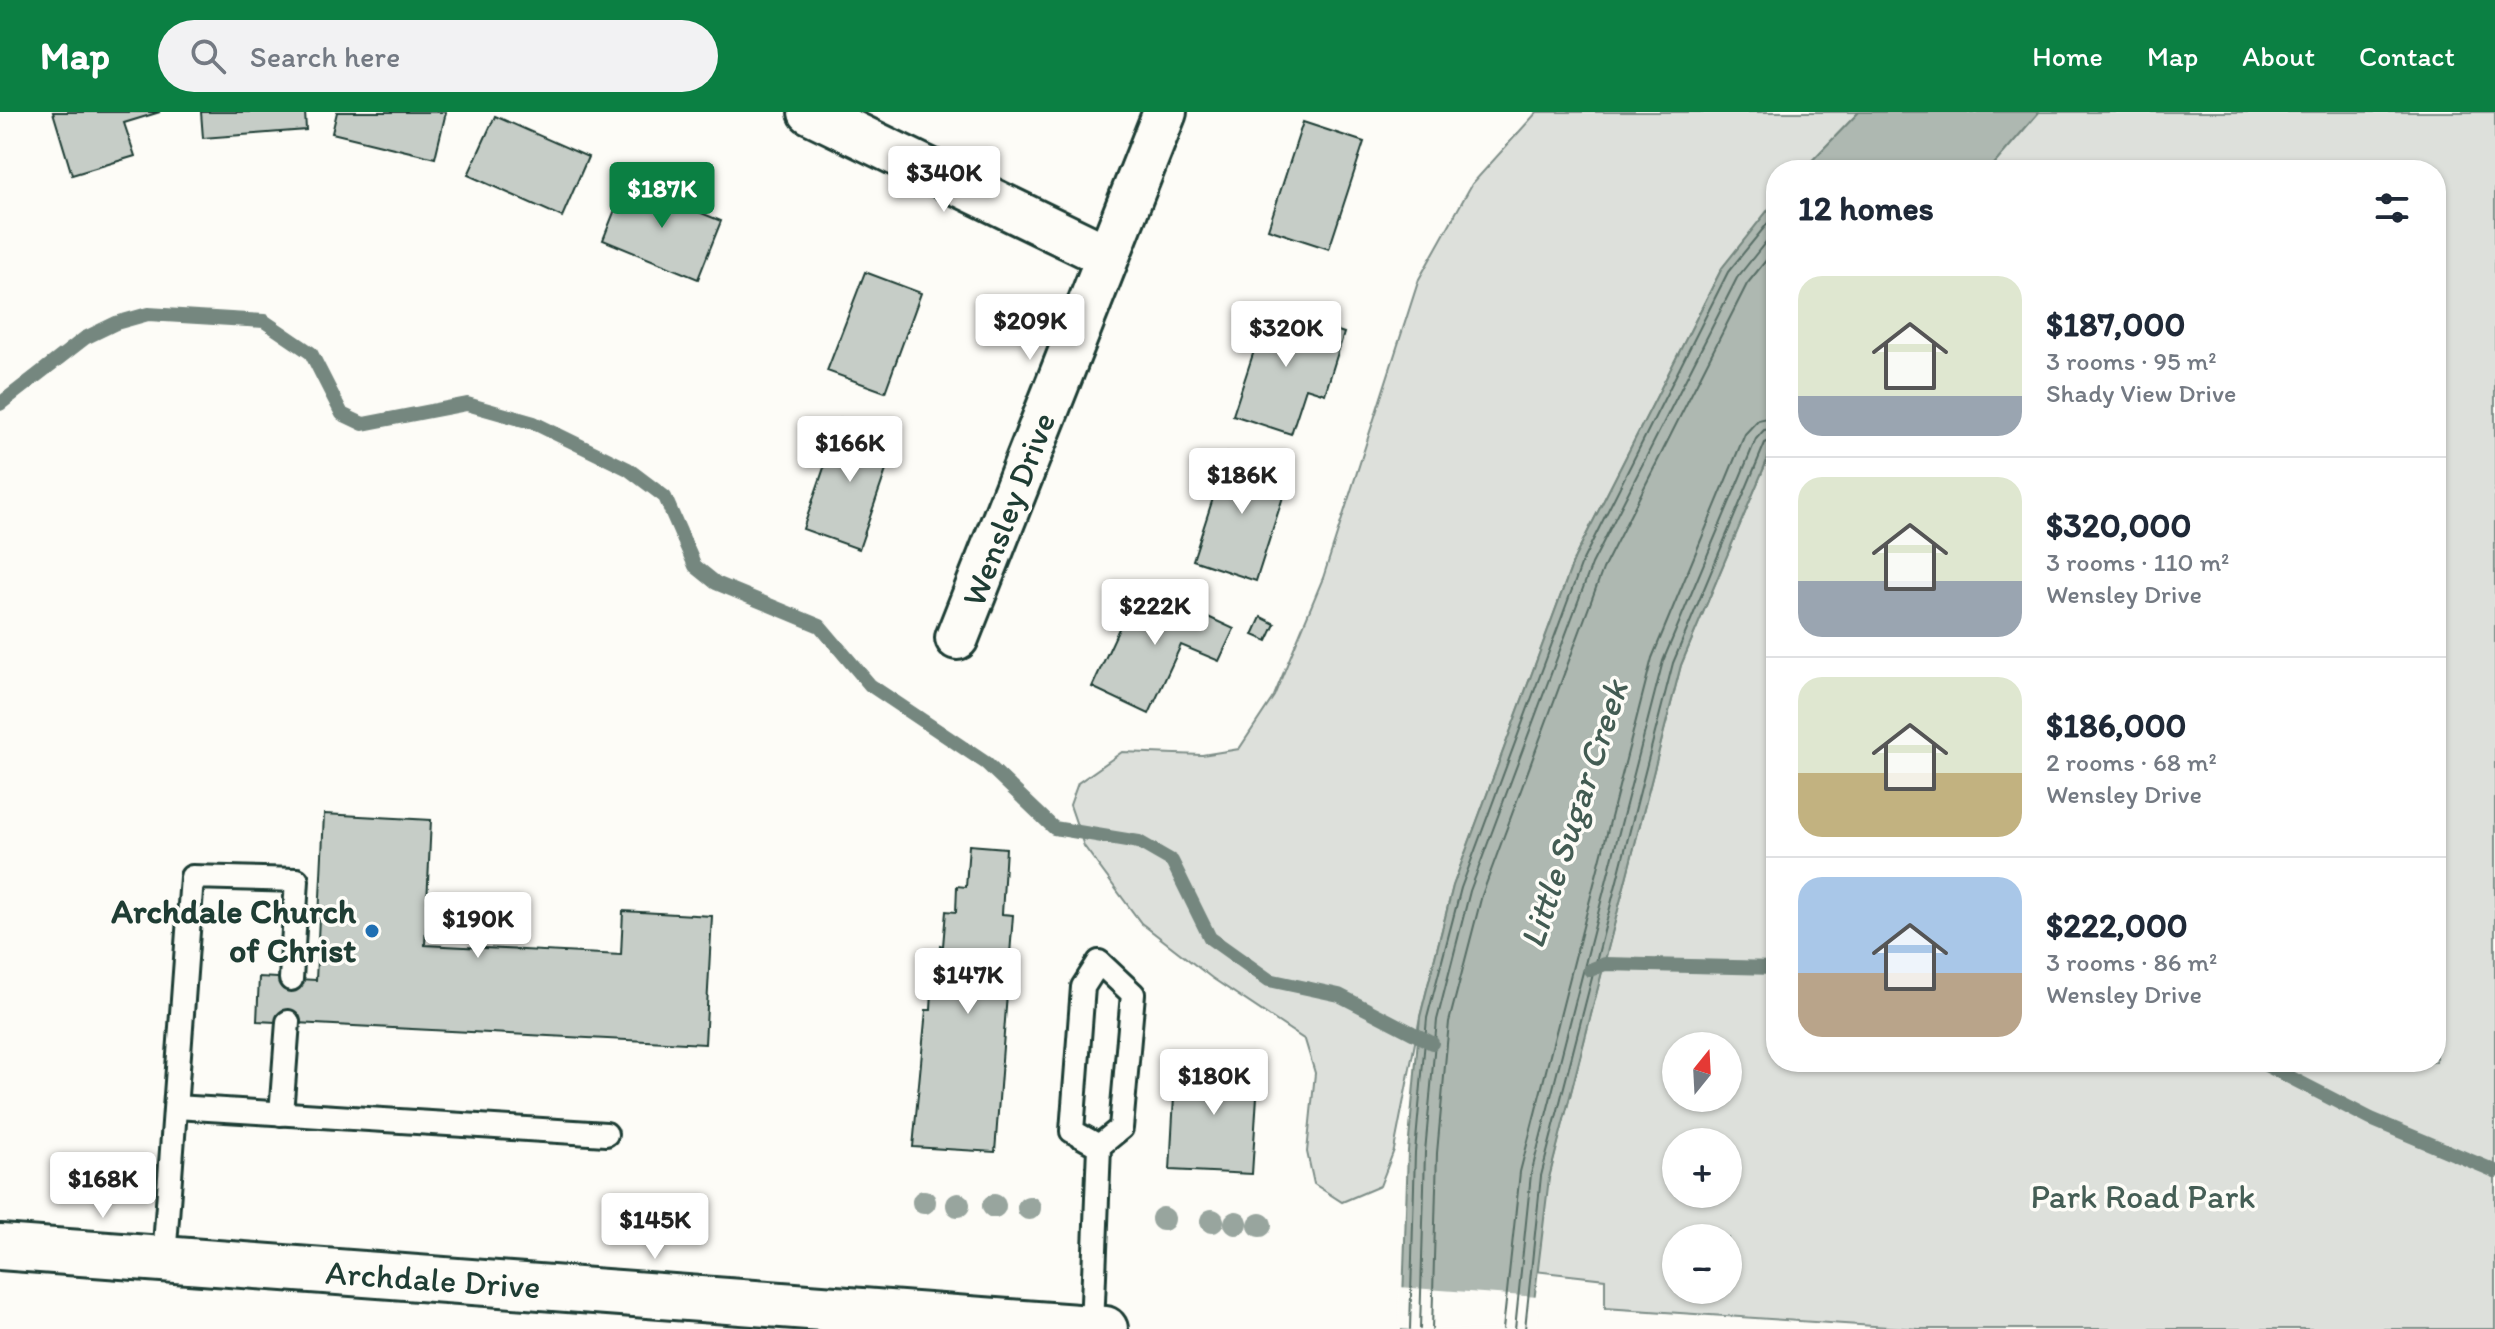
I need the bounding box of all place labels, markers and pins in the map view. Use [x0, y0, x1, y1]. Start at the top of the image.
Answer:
pin: $340K [888, 146, 1000, 214]
pin: $187K [606, 162, 718, 230]
pin: $209K [974, 294, 1086, 362]
pin: $320K [1230, 301, 1342, 369]
pin: $166K [794, 416, 906, 484]
pin: $186K [1186, 448, 1298, 516]
pin: $222K [1099, 579, 1211, 647]
place label: Archdale Church of Christ [111, 891, 357, 971]
pin: $190K [422, 892, 534, 960]
marker: Archdale Church of Christ [363, 922, 381, 940]
pin: $147K [912, 948, 1024, 1016]
pin: $180K [1158, 1049, 1270, 1117]
pin: $168K [47, 1152, 159, 1220]
pin: $145K [599, 1193, 711, 1261]

